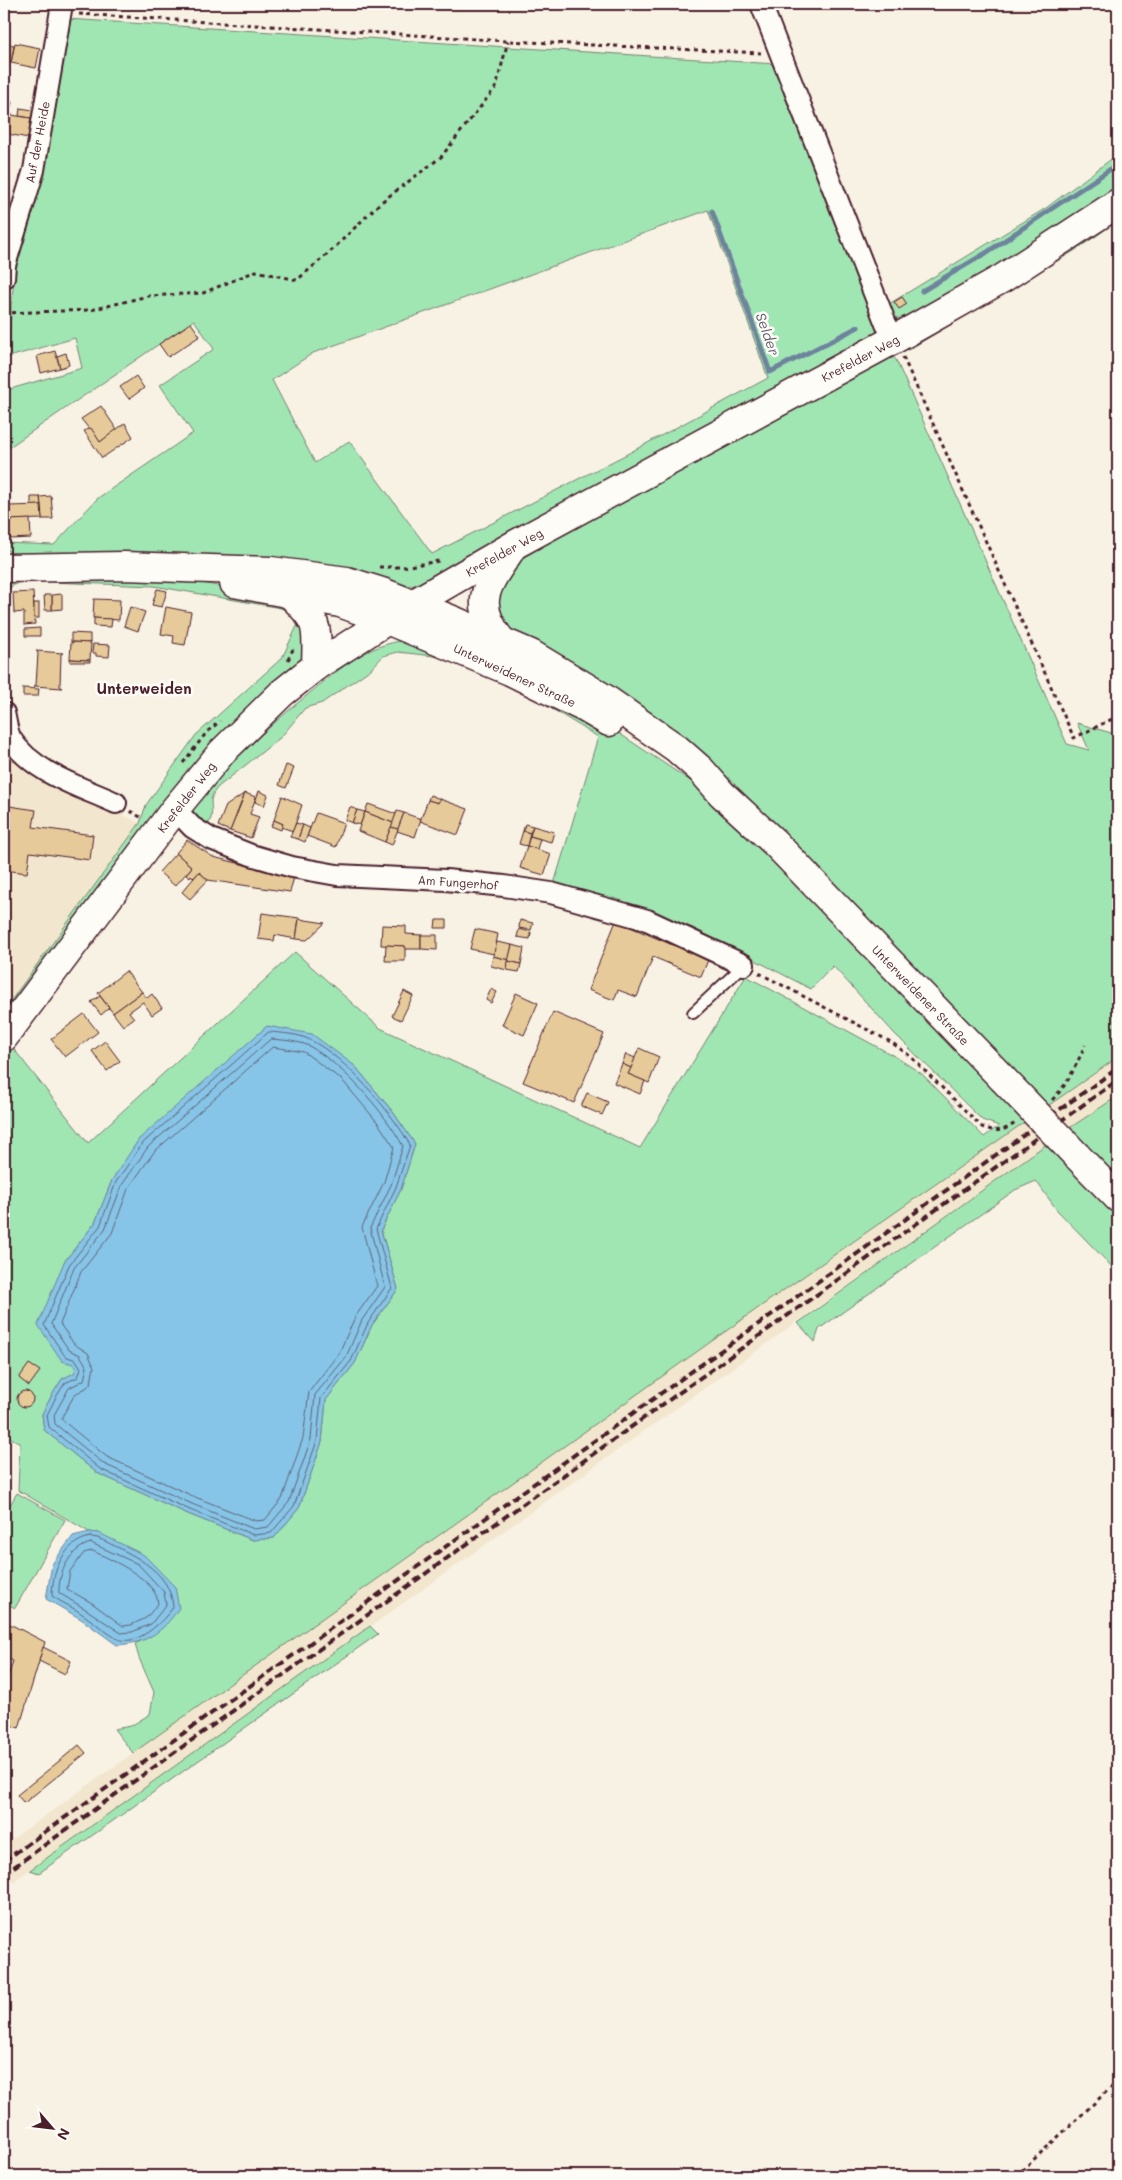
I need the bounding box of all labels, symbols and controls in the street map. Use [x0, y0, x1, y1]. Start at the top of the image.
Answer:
street label: Auf der Heide [21, 100, 53, 184]
water label: Selder [751, 310, 785, 358]
street label: Krefelder Weg [818, 331, 902, 385]
street label: Krefelder Weg [463, 524, 545, 580]
street label: Unterweidener Straße [451, 640, 579, 710]
district label: Unterweiden [96, 678, 192, 698]
street label: Krefelder Weg [153, 758, 219, 836]
street label: Am Fungerhof [417, 871, 499, 893]
street label: Unterweidener Straße [869, 941, 973, 1049]
north arrow [28, 2102, 78, 2152]
text: N [53, 2125, 75, 2143]

